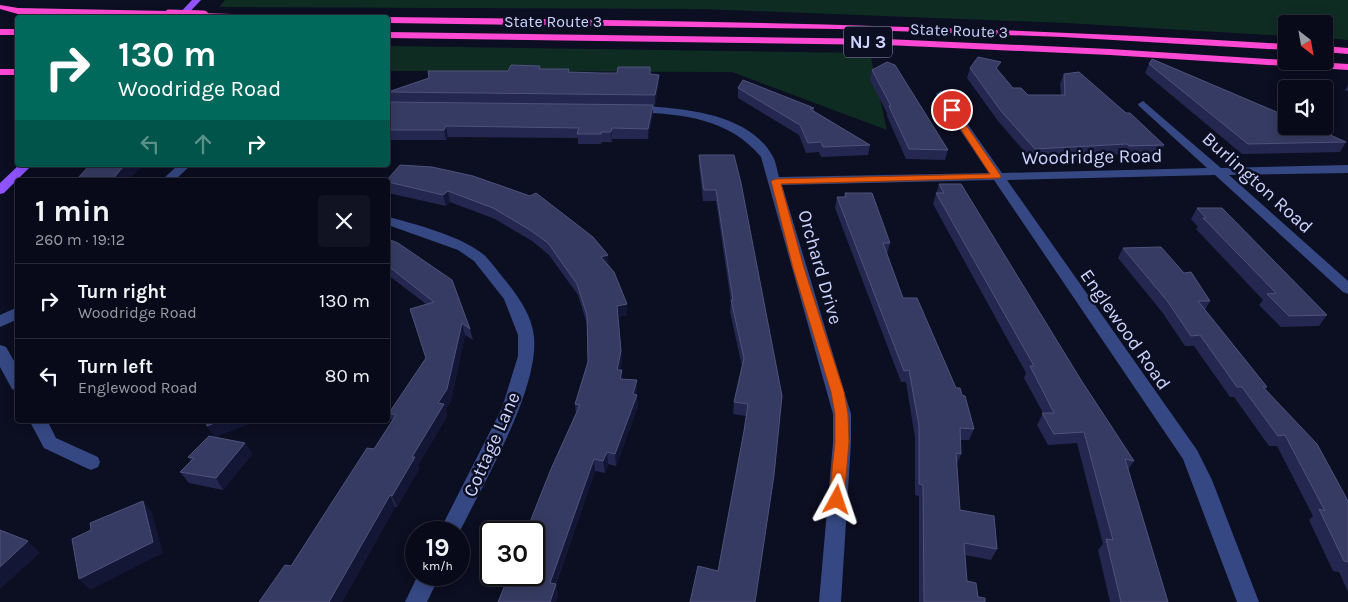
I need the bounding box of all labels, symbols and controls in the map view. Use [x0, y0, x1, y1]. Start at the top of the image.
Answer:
street label: State Route 3 [504, 12, 602, 31]
north arrow [1278, 15, 1332, 70]
map controls [1278, 15, 1333, 135]
street label: State Route 3 [910, 19, 1008, 42]
road number: NJ 3 [844, 27, 892, 58]
text: 130 m [118, 34, 216, 75]
icon: right [35, 35, 100, 100]
text: Woodridge Road [118, 76, 281, 102]
button: sound [1278, 80, 1333, 135]
pin [931, 89, 973, 131]
icon: arrive [938, 96, 966, 124]
street label: Burlington Road [1198, 128, 1317, 238]
icon: left [136, 130, 164, 158]
icon: ahead [189, 130, 217, 158]
icon: right [242, 130, 270, 158]
street label: Woodridge Road [1021, 145, 1163, 169]
text: 1 min [35, 193, 110, 229]
button: close [318, 195, 370, 247]
street label: Orchard Drive [793, 208, 847, 327]
text: 260 m · 19:12 [35, 230, 125, 249]
street label: Englewood Road [1075, 265, 1175, 394]
text: Turn right [78, 281, 167, 303]
icon: right [35, 287, 63, 315]
text: 130 m [319, 290, 370, 312]
text: Woodridge Road [78, 303, 197, 322]
text: Turn left [78, 356, 153, 378]
icon: left [35, 362, 63, 390]
text: 80 m [325, 365, 370, 387]
text: Englewood Road [78, 378, 198, 397]
street label: Cottage Lane [459, 389, 525, 500]
position arrow [810, 473, 862, 525]
speed limit sign: 30 [480, 521, 545, 586]
text: 19 [425, 533, 450, 562]
text: km/h [422, 559, 453, 573]

